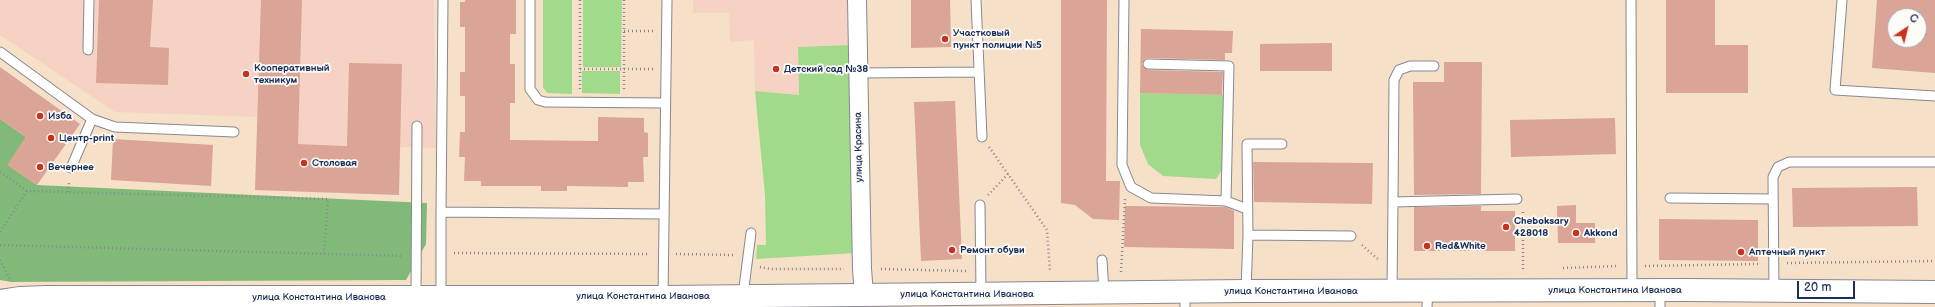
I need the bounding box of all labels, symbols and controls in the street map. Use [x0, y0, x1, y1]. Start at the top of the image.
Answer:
north arrow [1887, 8, 1927, 48]
text: С [1907, 11, 1920, 26]
place label: Участковый пункт полиции №5 [953, 27, 1042, 50]
marker: Участковый пункт полиции №5 [940, 34, 950, 44]
place label: Кооперативный техникум [254, 62, 330, 86]
place label: Детский сад №38 [784, 63, 868, 75]
marker: Детский сад №38 [771, 64, 781, 74]
marker: Кооперативный техникум [241, 69, 251, 79]
place label: Изба [48, 110, 72, 122]
marker: Изба [35, 111, 45, 121]
street label: улица Красина [852, 112, 866, 182]
place label: Центр-print [59, 132, 114, 144]
marker: Центр-print [46, 133, 56, 143]
place label: Столовая [312, 157, 357, 169]
marker: Столовая [299, 158, 309, 168]
place label: Вечернее [48, 161, 94, 173]
marker: Вечернее [35, 162, 45, 172]
place label: Cheboksary 428018 [1514, 215, 1569, 238]
marker: Cheboksary 428018 [1501, 222, 1511, 232]
place label: Akkond [1584, 227, 1618, 239]
marker: Akkond [1571, 228, 1581, 238]
place label: Red&White [1435, 240, 1486, 252]
marker: Red&White [1422, 241, 1432, 251]
place label: Ремонт обуви [960, 244, 1025, 256]
marker: Ремонт обуви [947, 245, 957, 255]
place label: Аптечный пункт [1749, 246, 1825, 258]
marker: Аптечный пункт [1736, 247, 1746, 257]
scale bar [1799, 273, 1857, 299]
text: 20 m [1804, 280, 1831, 295]
street label: улица Константина Иванова [1548, 284, 1682, 296]
street label: улица Константина Иванова [1224, 285, 1358, 297]
street label: улица Константина Иванова [900, 288, 1034, 300]
street label: улица Константина Иванова [576, 290, 710, 302]
street label: улица Константина Иванова [252, 291, 386, 303]

